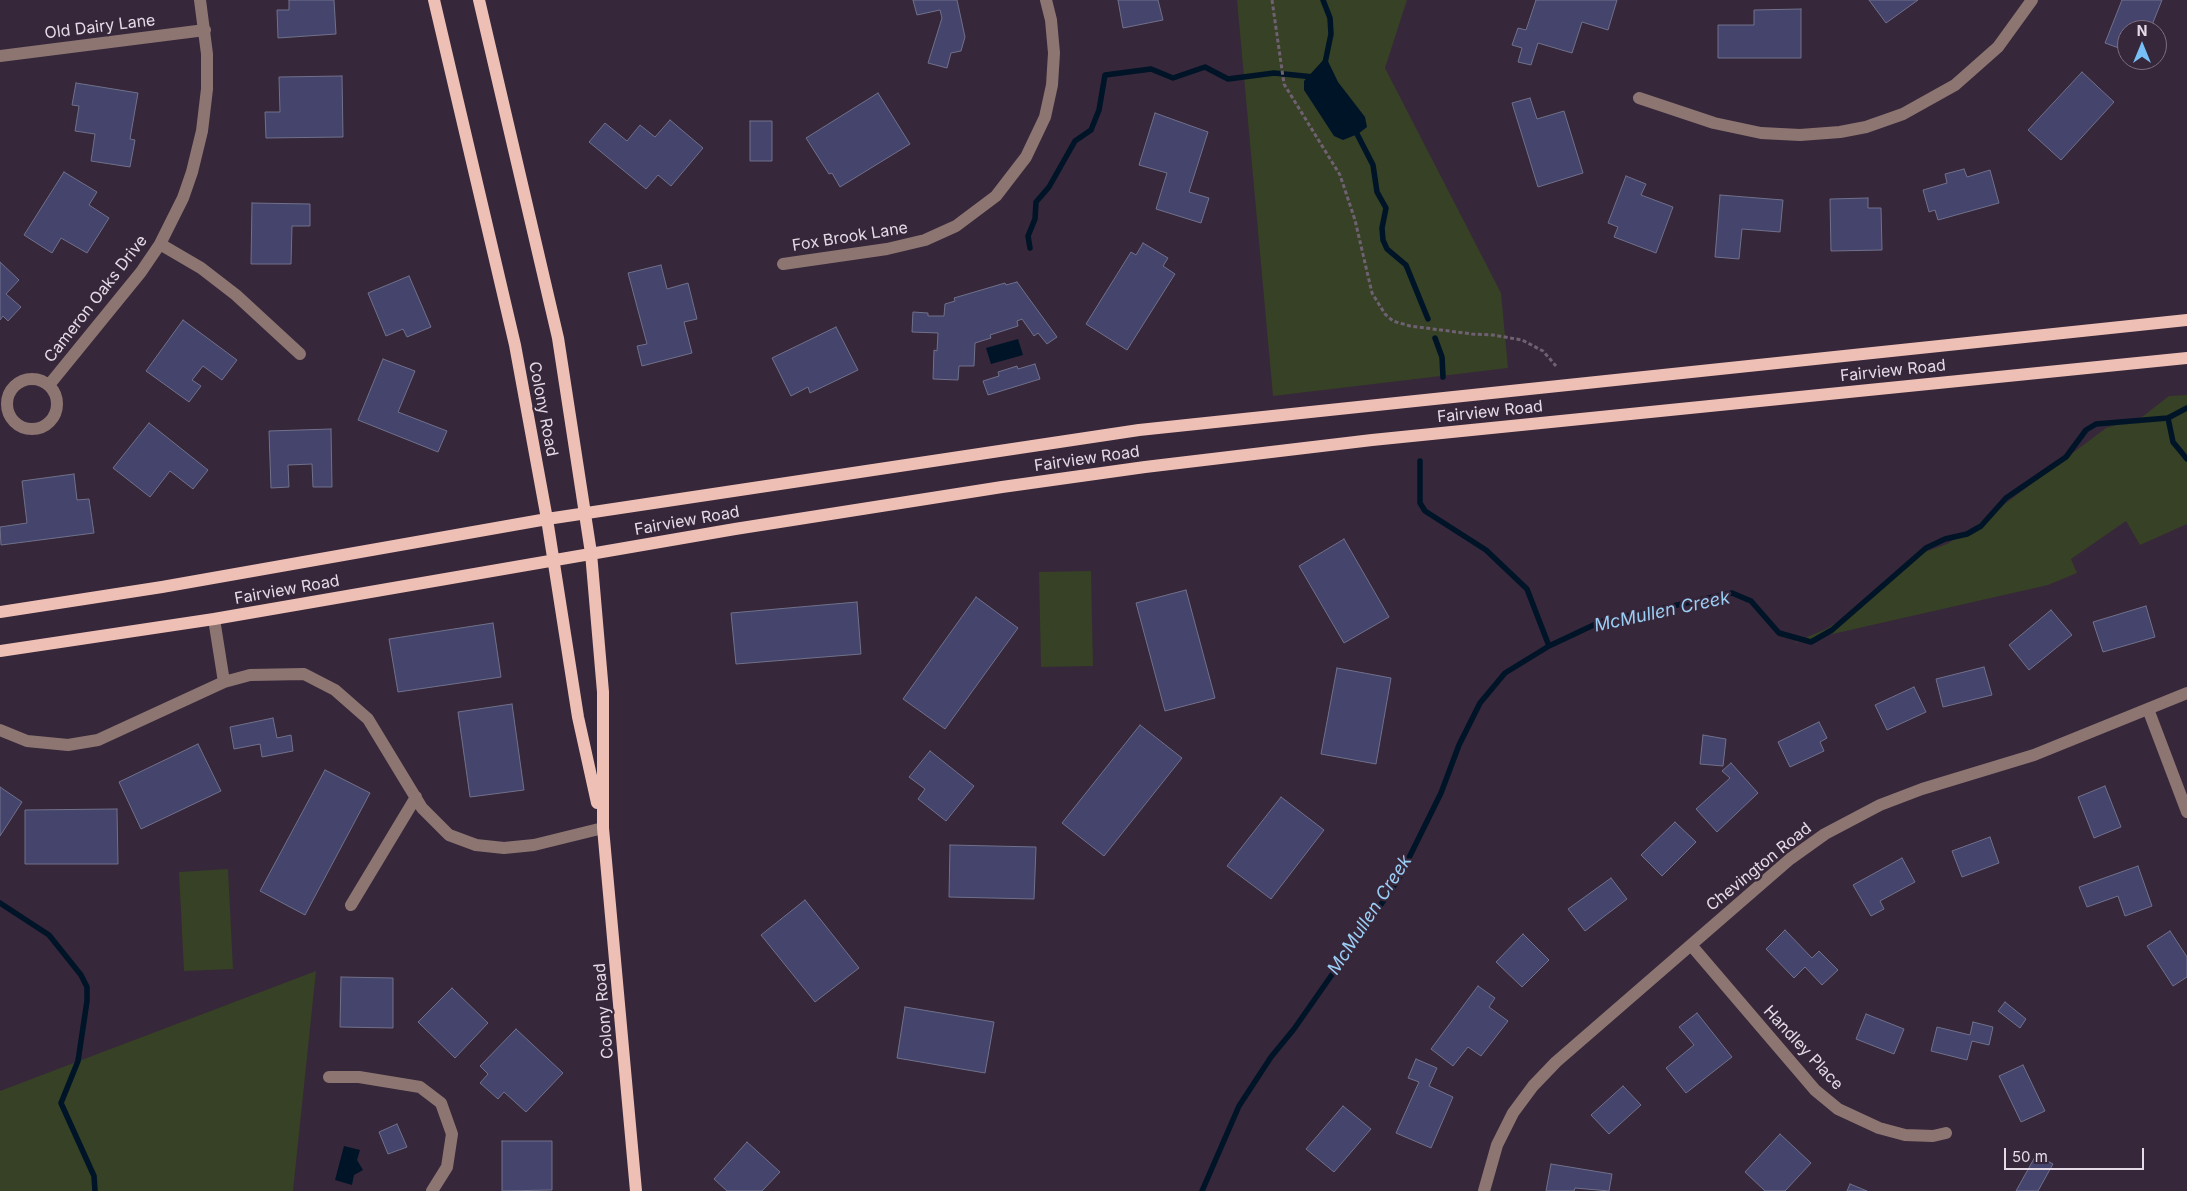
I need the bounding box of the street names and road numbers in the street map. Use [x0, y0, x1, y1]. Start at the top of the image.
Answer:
street label: Old Dairy Lane [44, 11, 156, 43]
street label: Fox Brook Lane [791, 218, 909, 256]
street label: Cameron Oaks Drive [40, 232, 152, 366]
street label: Fairview Road [1839, 356, 1947, 386]
street label: Colony Road [524, 360, 562, 458]
street label: Fairview Road [1436, 397, 1544, 427]
street label: Fairview Road [1033, 442, 1141, 476]
street label: Fairview Road [633, 502, 741, 540]
street label: Fairview Road [233, 571, 341, 609]
street label: Chevington Road [1703, 819, 1815, 915]
street label: Colony Road [590, 962, 618, 1060]
street label: Handley Place [1759, 1002, 1847, 1094]

